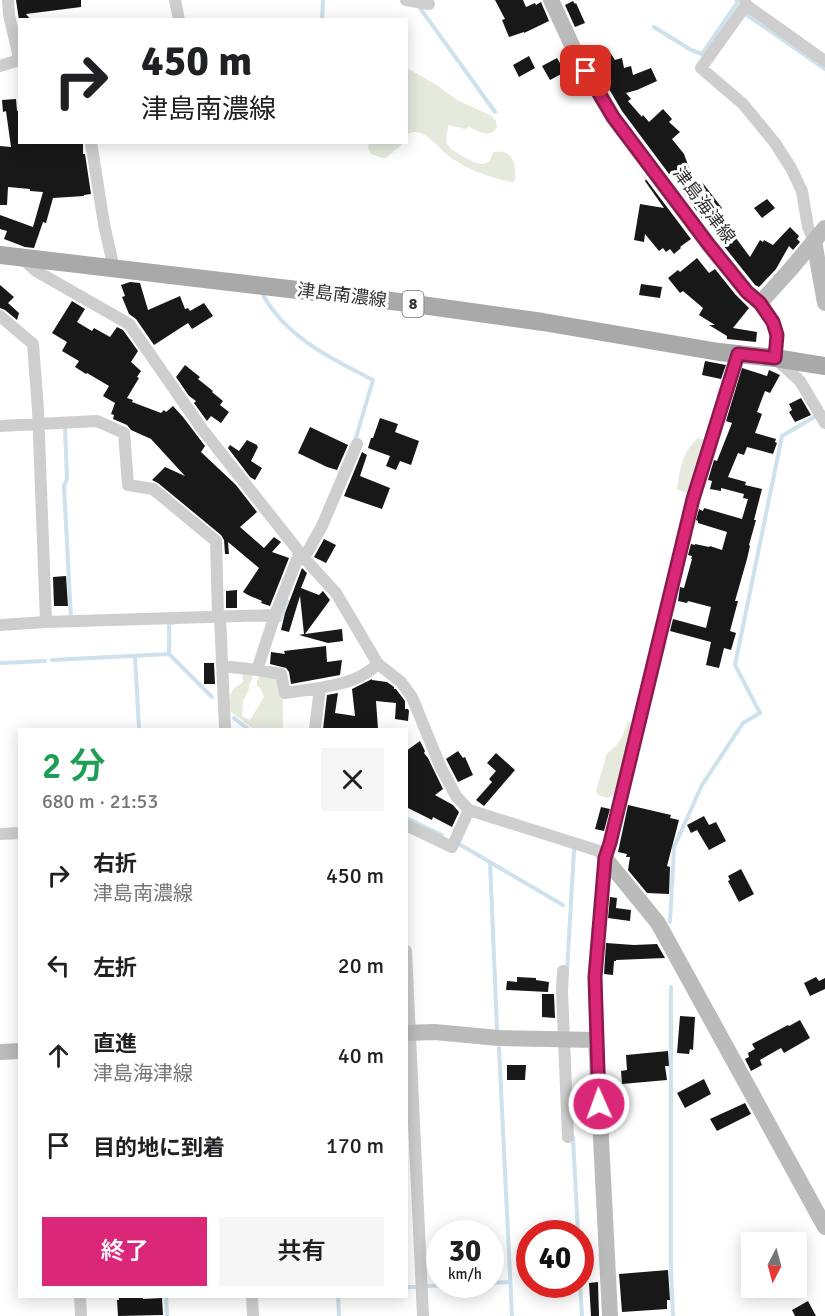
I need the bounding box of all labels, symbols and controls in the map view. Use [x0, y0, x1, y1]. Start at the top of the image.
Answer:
text: 450 m [141, 36, 252, 87]
icon: right [42, 42, 120, 120]
pin [560, 45, 611, 96]
icon: arrive [569, 54, 602, 87]
text: 津島南濃線 [141, 93, 276, 126]
street label: 津島海津線 [668, 162, 740, 248]
street label: 津島南濃線 [296, 279, 388, 311]
road number: 8 [402, 291, 424, 317]
text: 2 分 [42, 744, 105, 789]
button: close [321, 748, 384, 811]
text: 680 m · 21:53 [42, 789, 158, 814]
text: 右折 [93, 850, 137, 877]
icon: right [42, 859, 75, 892]
text: 450 m [326, 862, 384, 889]
text: 津島南濃線 [93, 881, 193, 906]
icon: left [42, 949, 75, 982]
text: 20 m [338, 952, 384, 979]
text: 左折 [93, 954, 137, 981]
text: 直進 [93, 1030, 137, 1057]
icon: ahead [42, 1039, 75, 1072]
text: 40 m [338, 1042, 384, 1069]
text: 津島海津線 [93, 1061, 193, 1086]
position arrow [567, 1072, 631, 1136]
icon: arrive [42, 1129, 75, 1162]
text: 170 m [326, 1132, 384, 1159]
text: 目的地に到着 [93, 1134, 225, 1161]
button: 終了 [42, 1217, 207, 1286]
button: 共有 [219, 1217, 384, 1286]
speed limit sign: 40 [516, 1220, 594, 1298]
north arrow [741, 1232, 807, 1298]
map controls [741, 1232, 807, 1298]
text: 30 [449, 1233, 481, 1270]
text: km/h [448, 1265, 482, 1283]

